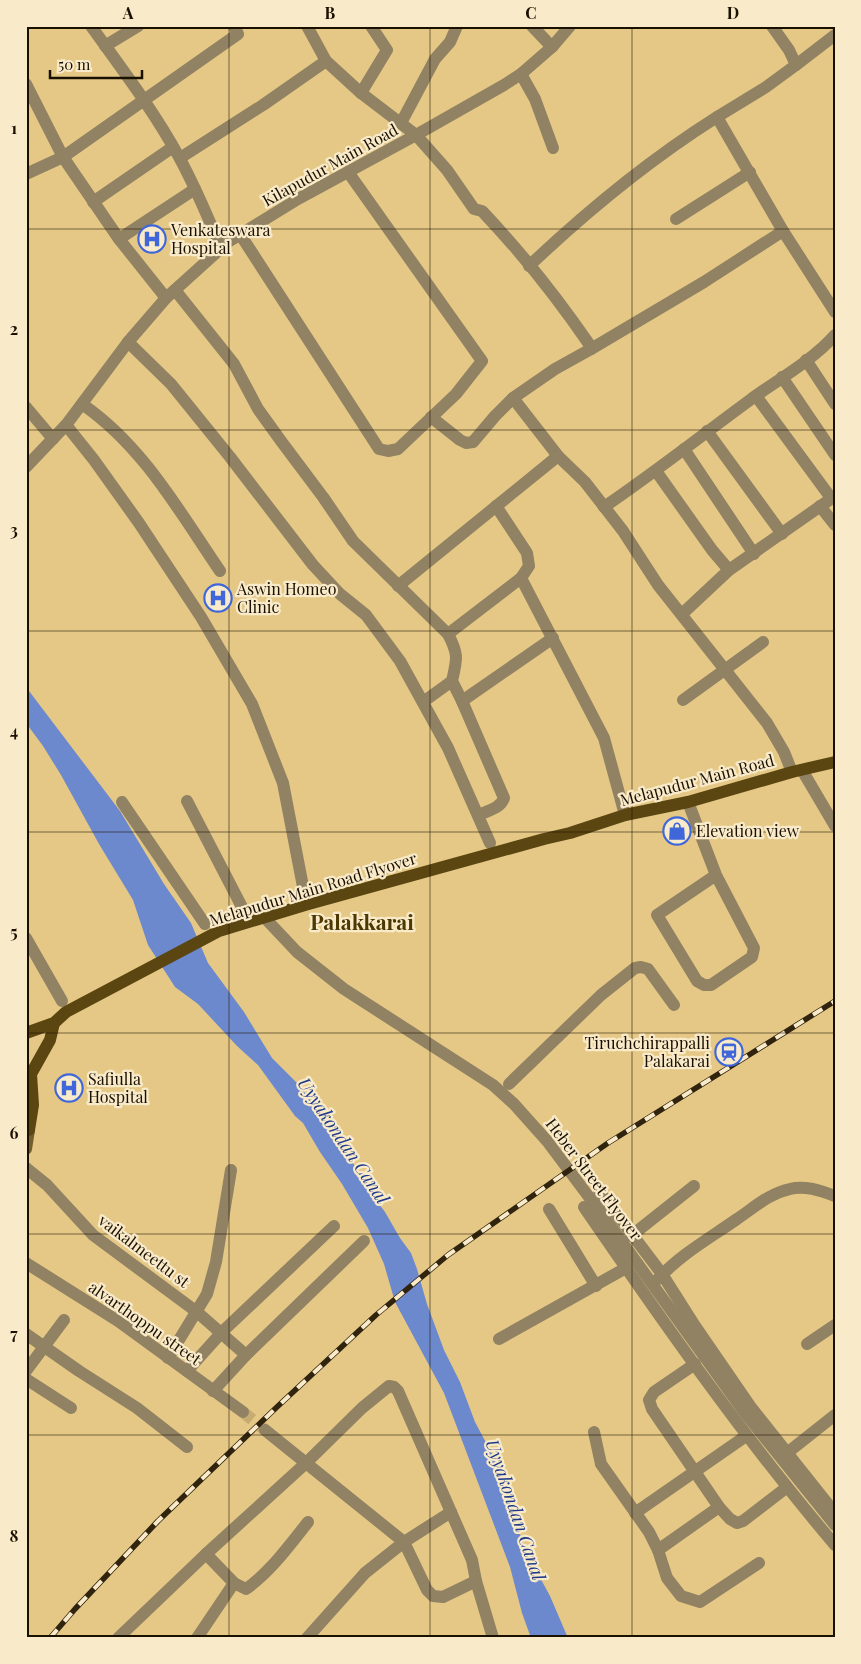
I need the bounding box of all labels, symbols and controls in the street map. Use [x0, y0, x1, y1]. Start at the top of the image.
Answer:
text: A [122, 2, 134, 23]
text: B [325, 2, 336, 23]
text: C [525, 2, 537, 23]
text: D [727, 2, 739, 23]
scale bar [50, 48, 142, 80]
text: 50 m [58, 54, 91, 74]
text: 1 [11, 117, 17, 138]
street label: Kilapudur Main Road [258, 119, 401, 211]
place label: Venkateswara Hospital [170, 219, 271, 258]
hospital icon: Venkateswara Hospital [137, 224, 167, 254]
text: 2 [10, 318, 18, 339]
text: 3 [10, 519, 18, 540]
place label: Aswin Homeo Clinic [236, 578, 337, 617]
hospital icon: Aswin Homeo Clinic [203, 583, 233, 613]
text: 4 [10, 720, 18, 741]
street label: Melapudur Main Road [618, 749, 776, 810]
shop icon: Elevation view [662, 816, 692, 846]
place label: Elevation view [696, 820, 800, 841]
street label: Melapudur Main Road Flyover [207, 847, 419, 930]
district label: Palakkarai [310, 907, 414, 935]
text: 5 [10, 921, 18, 942]
place label: Tiruchchirappalli Palakarai [584, 1032, 710, 1071]
station icon: Tiruchchirappalli Palakarai [714, 1037, 744, 1067]
place label: Safiulla Hospital [88, 1068, 148, 1107]
water label: Uyyakondan Canal [293, 1072, 396, 1209]
hospital icon: Safiulla Hospital [54, 1073, 84, 1103]
street label: Heber Street Flyover [542, 1113, 647, 1244]
text: 6 [10, 1122, 19, 1143]
street label: vaikalmeettu st [94, 1209, 194, 1292]
street label: alvarthoppu street [85, 1276, 206, 1369]
text: 7 [10, 1323, 18, 1344]
water label: Uyyakondan Canal [481, 1436, 552, 1584]
text: 8 [10, 1525, 19, 1546]

